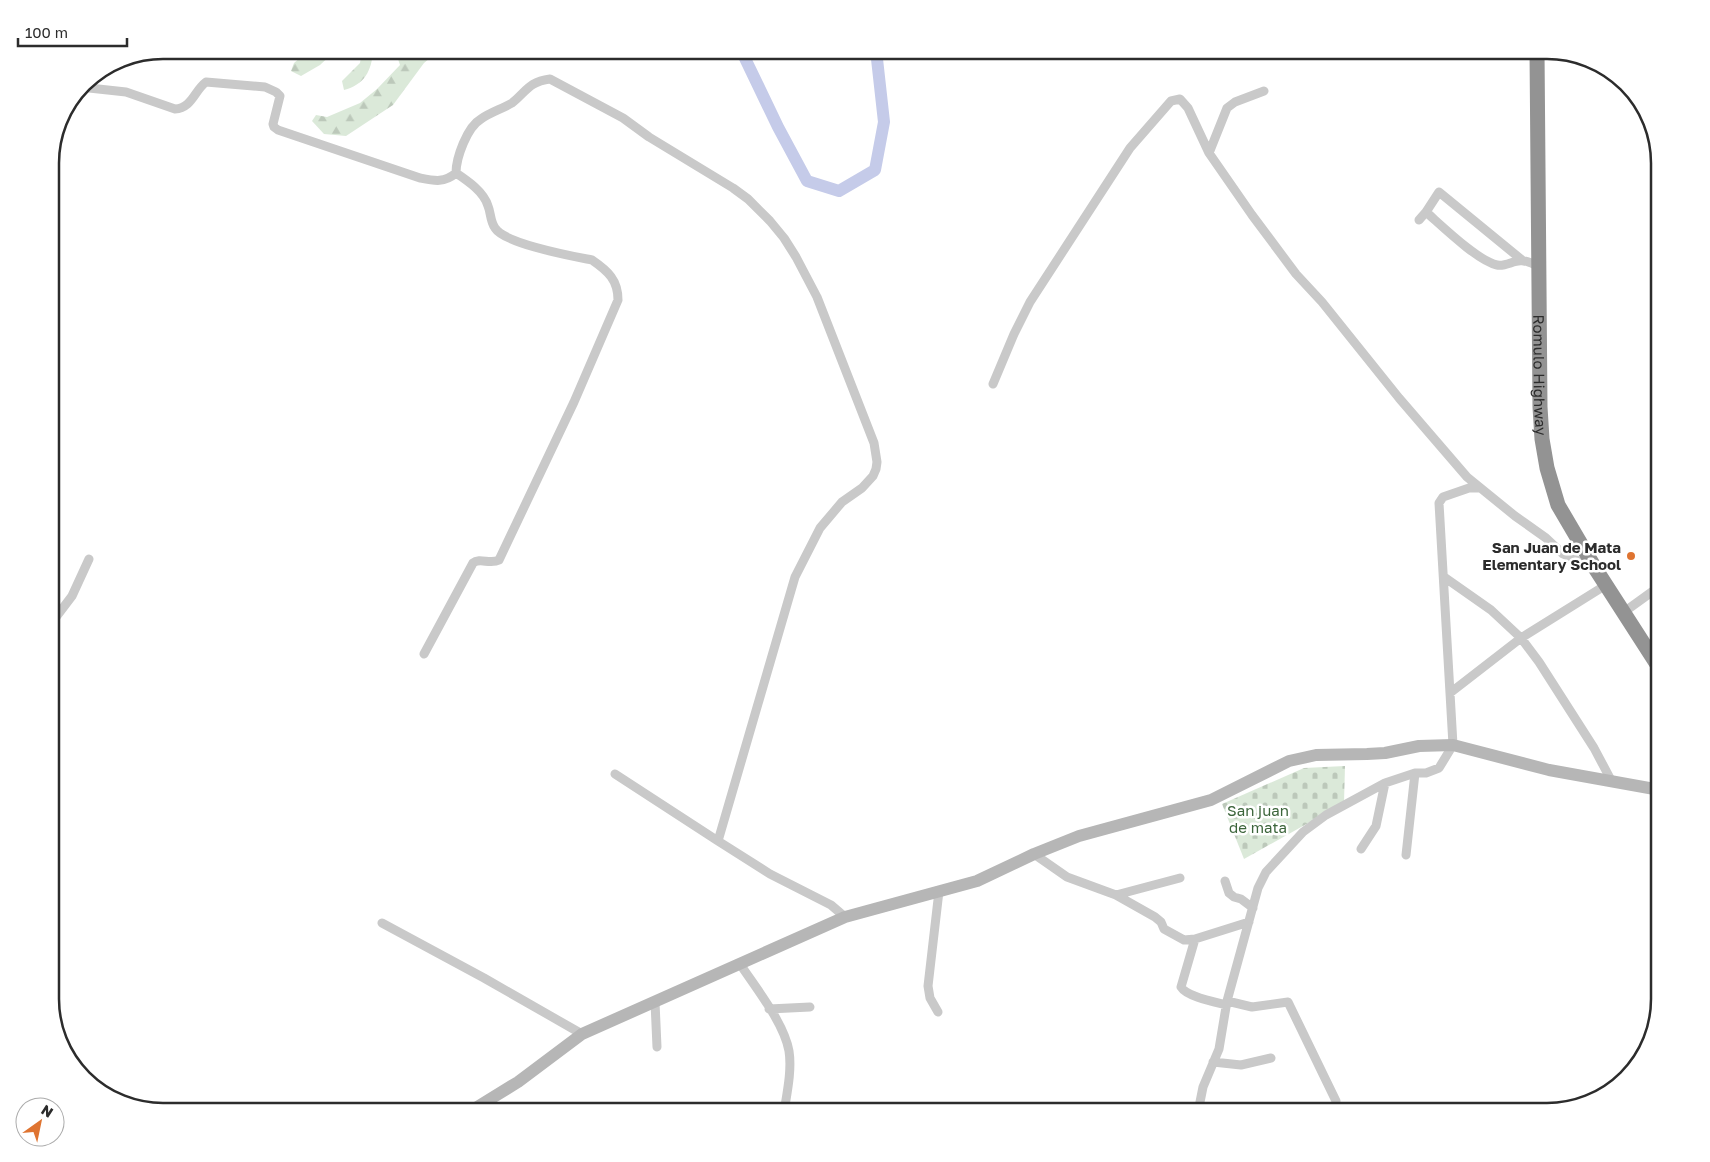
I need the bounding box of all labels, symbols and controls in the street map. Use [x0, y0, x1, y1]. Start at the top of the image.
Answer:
scale bar [18, 15, 126, 47]
text: 100 m [25, 23, 68, 41]
street label: Romulo Highway [1530, 314, 1551, 437]
place label: San Juan de Mata Elementary School [1482, 538, 1621, 573]
marker: San Juan de Mata Elementary School [1625, 550, 1637, 562]
park label: San juan de mata [1227, 801, 1289, 836]
north arrow [15, 1097, 65, 1147]
text: N [38, 1101, 56, 1121]

